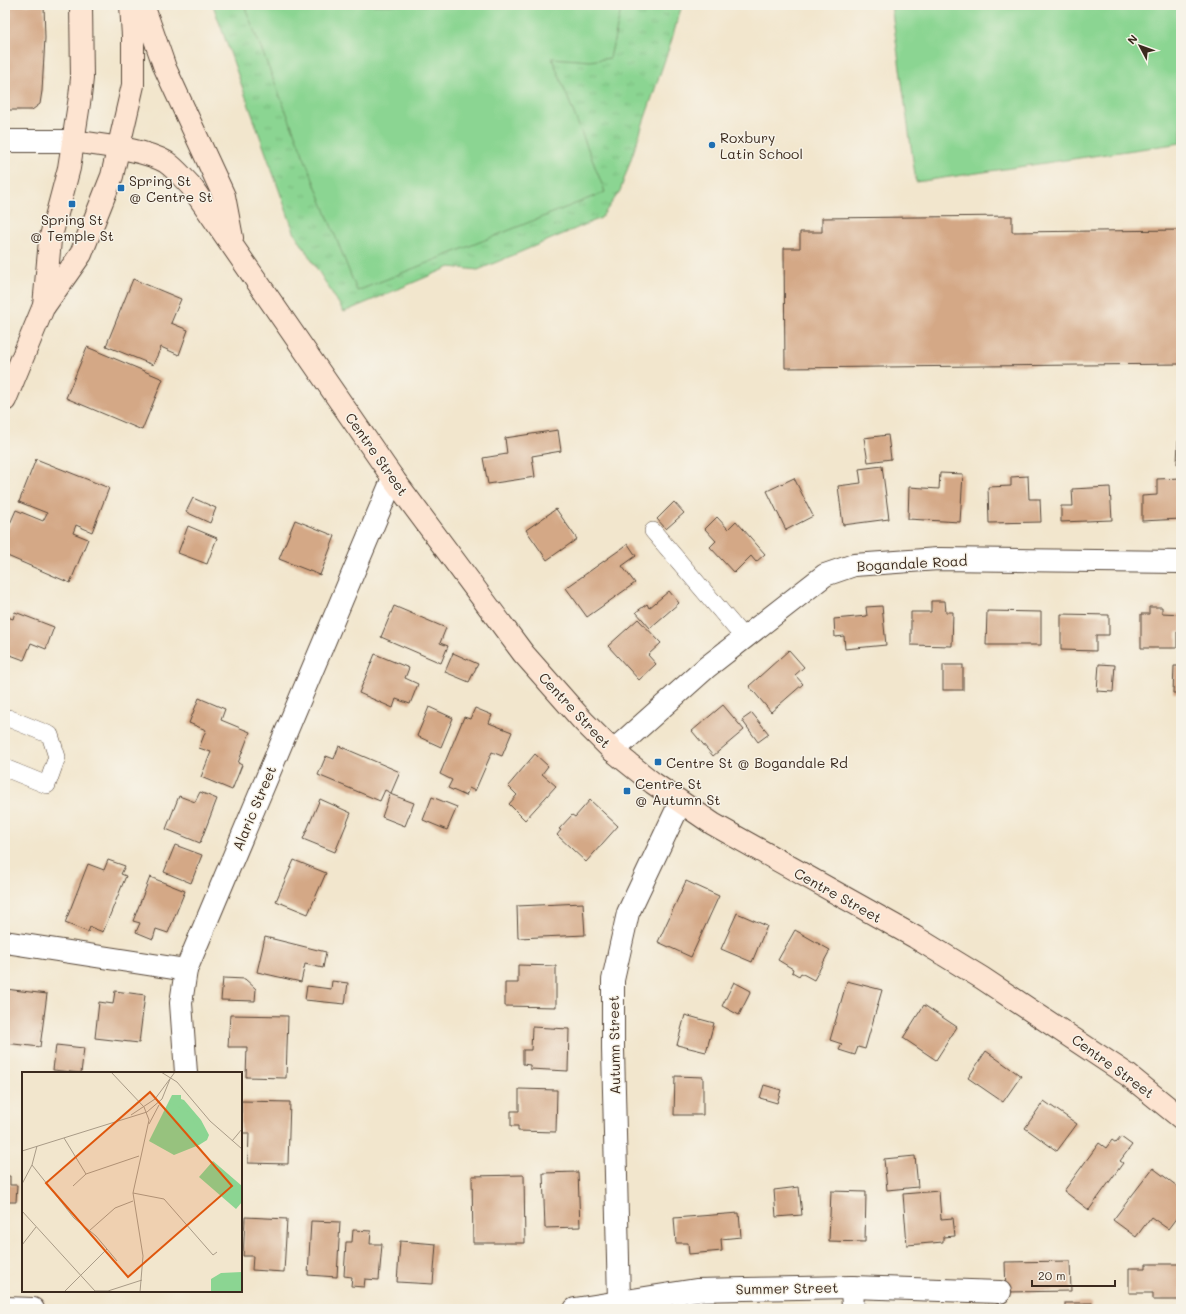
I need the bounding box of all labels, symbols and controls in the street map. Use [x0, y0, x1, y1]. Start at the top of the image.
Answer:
north arrow [1120, 26, 1160, 66]
text: N [1124, 31, 1140, 47]
place label: Roxbury Latin School [720, 128, 803, 163]
marker: Roxbury Latin School [707, 140, 717, 150]
place label: Spring St @ Centre St [129, 171, 213, 206]
marker: Spring St @ Centre St [116, 183, 126, 193]
marker: Spring St @ Temple St [67, 199, 77, 209]
place label: Spring St @ Temple St [30, 210, 114, 245]
street label: Centre Street [341, 409, 413, 499]
street label: Bogandale Road [856, 551, 968, 575]
street label: Centre Street [535, 668, 615, 752]
place label: Centre St @ Bogandale Rd [666, 753, 848, 772]
marker: Centre St @ Bogandale Rd [653, 757, 663, 767]
street label: Alaric Street [228, 763, 280, 853]
place label: Centre St @ Autumn St [635, 774, 720, 809]
marker: Centre St @ Autumn St [622, 786, 632, 796]
street label: Centre Street [791, 863, 885, 927]
street label: Autumn Street [604, 995, 624, 1095]
street label: Centre Street [1068, 1030, 1158, 1102]
inset map [22, 1072, 242, 1292]
scale bar [1032, 1262, 1115, 1288]
text: 20 m [1038, 1267, 1066, 1283]
street label: Summer Street [736, 1278, 838, 1298]

